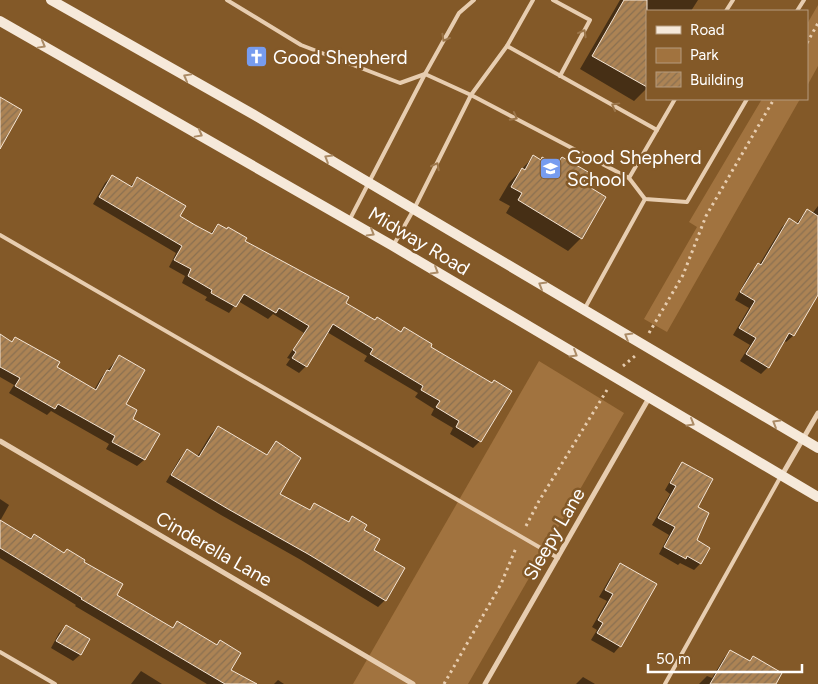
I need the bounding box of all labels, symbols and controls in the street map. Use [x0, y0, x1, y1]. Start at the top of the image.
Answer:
legend [646, 10, 808, 100]
text: Road [690, 21, 725, 39]
one-way arrow [577, 29, 587, 38]
one-way arrow [441, 33, 451, 42]
one-way arrow [37, 39, 46, 49]
church icon: Good Shepherd [245, 45, 269, 69]
place label: Good Shepherd [273, 46, 408, 69]
text: Park [690, 46, 719, 64]
text: Building [690, 71, 744, 89]
one-way arrow [184, 73, 193, 83]
one-way arrow [611, 102, 620, 112]
one-way arrow [509, 111, 518, 121]
one-way arrow [194, 128, 203, 138]
place label: Good Shepherd School [567, 146, 702, 191]
one-way arrow [324, 155, 333, 165]
school or university icon: Good Shepherd School [539, 156, 563, 180]
one-way arrow [429, 162, 439, 171]
street label: Midway Road [364, 202, 474, 280]
one-way arrow [366, 227, 375, 237]
one-way arrow [429, 264, 438, 274]
one-way arrow [538, 281, 547, 291]
one-way arrow [624, 332, 633, 342]
one-way arrow [569, 347, 578, 357]
one-way arrow [686, 417, 695, 427]
one-way arrow [773, 420, 782, 430]
street label: Sleepy Lane [518, 484, 590, 584]
street label: Cinderella Lane [152, 506, 276, 592]
scale bar [648, 642, 802, 674]
text: 50 m [656, 650, 691, 668]

